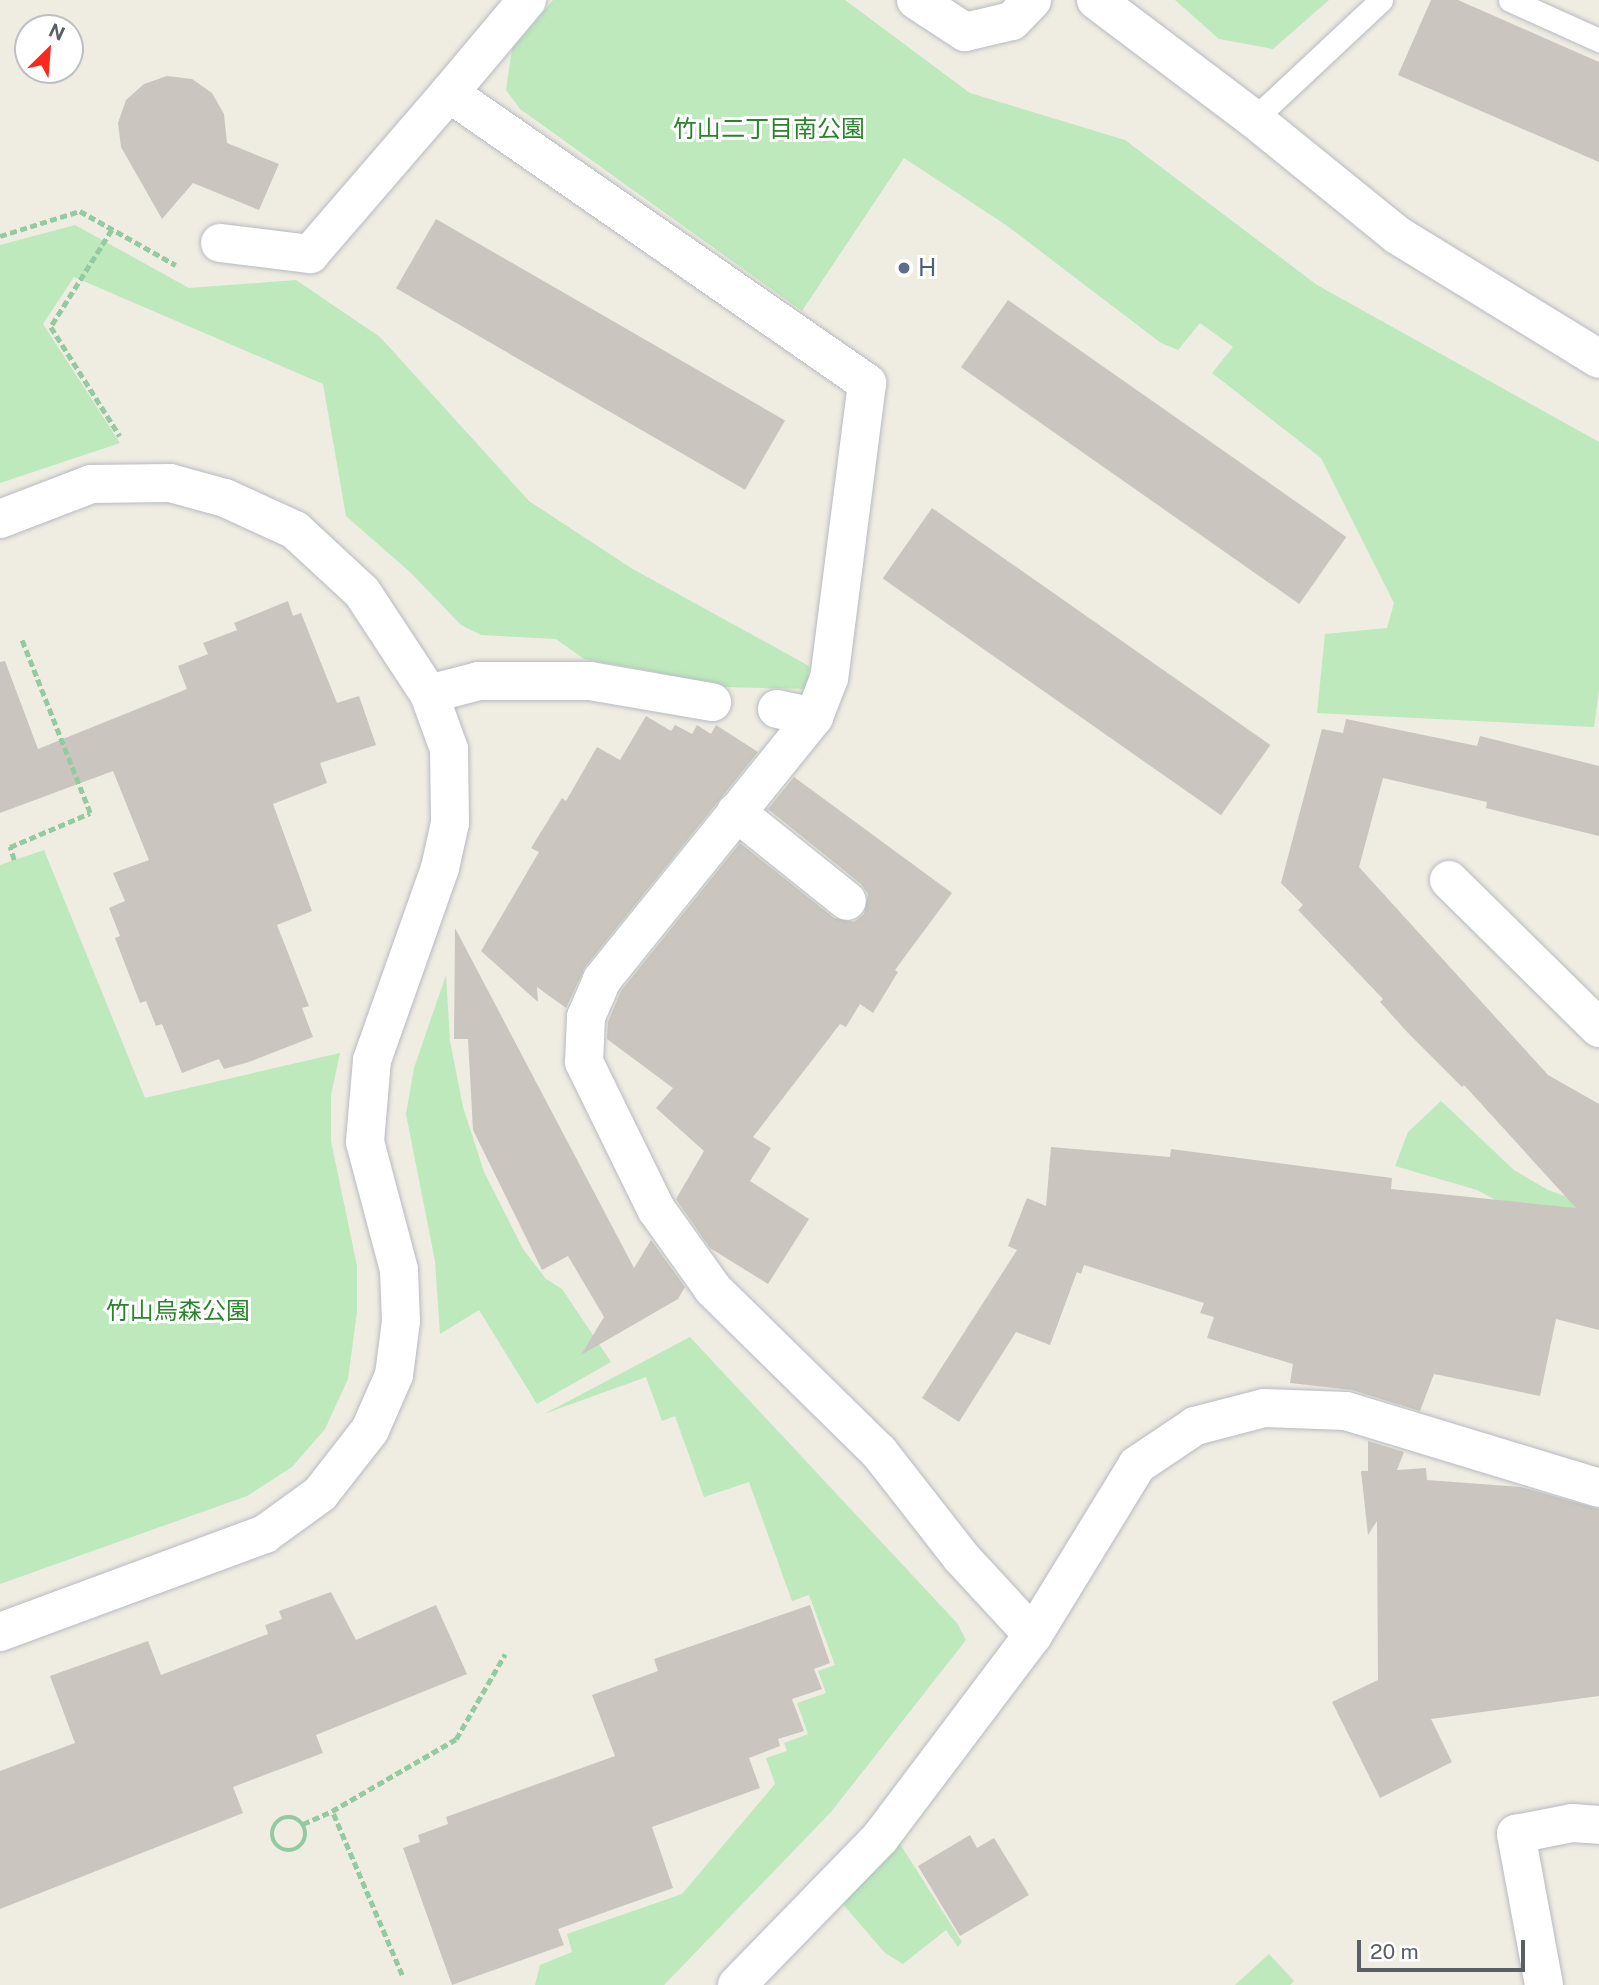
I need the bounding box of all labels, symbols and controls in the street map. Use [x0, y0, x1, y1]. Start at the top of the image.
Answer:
north arrow [14, 14, 84, 84]
text: N [46, 19, 68, 45]
park label: 竹山二丁目南公園 [673, 115, 865, 143]
place label: H [918, 254, 936, 282]
marker: H [896, 260, 912, 276]
park label: 竹山烏森公園 [106, 1297, 250, 1325]
scale bar [1361, 1926, 1529, 1970]
text: 20 m [1370, 1939, 1419, 1964]

